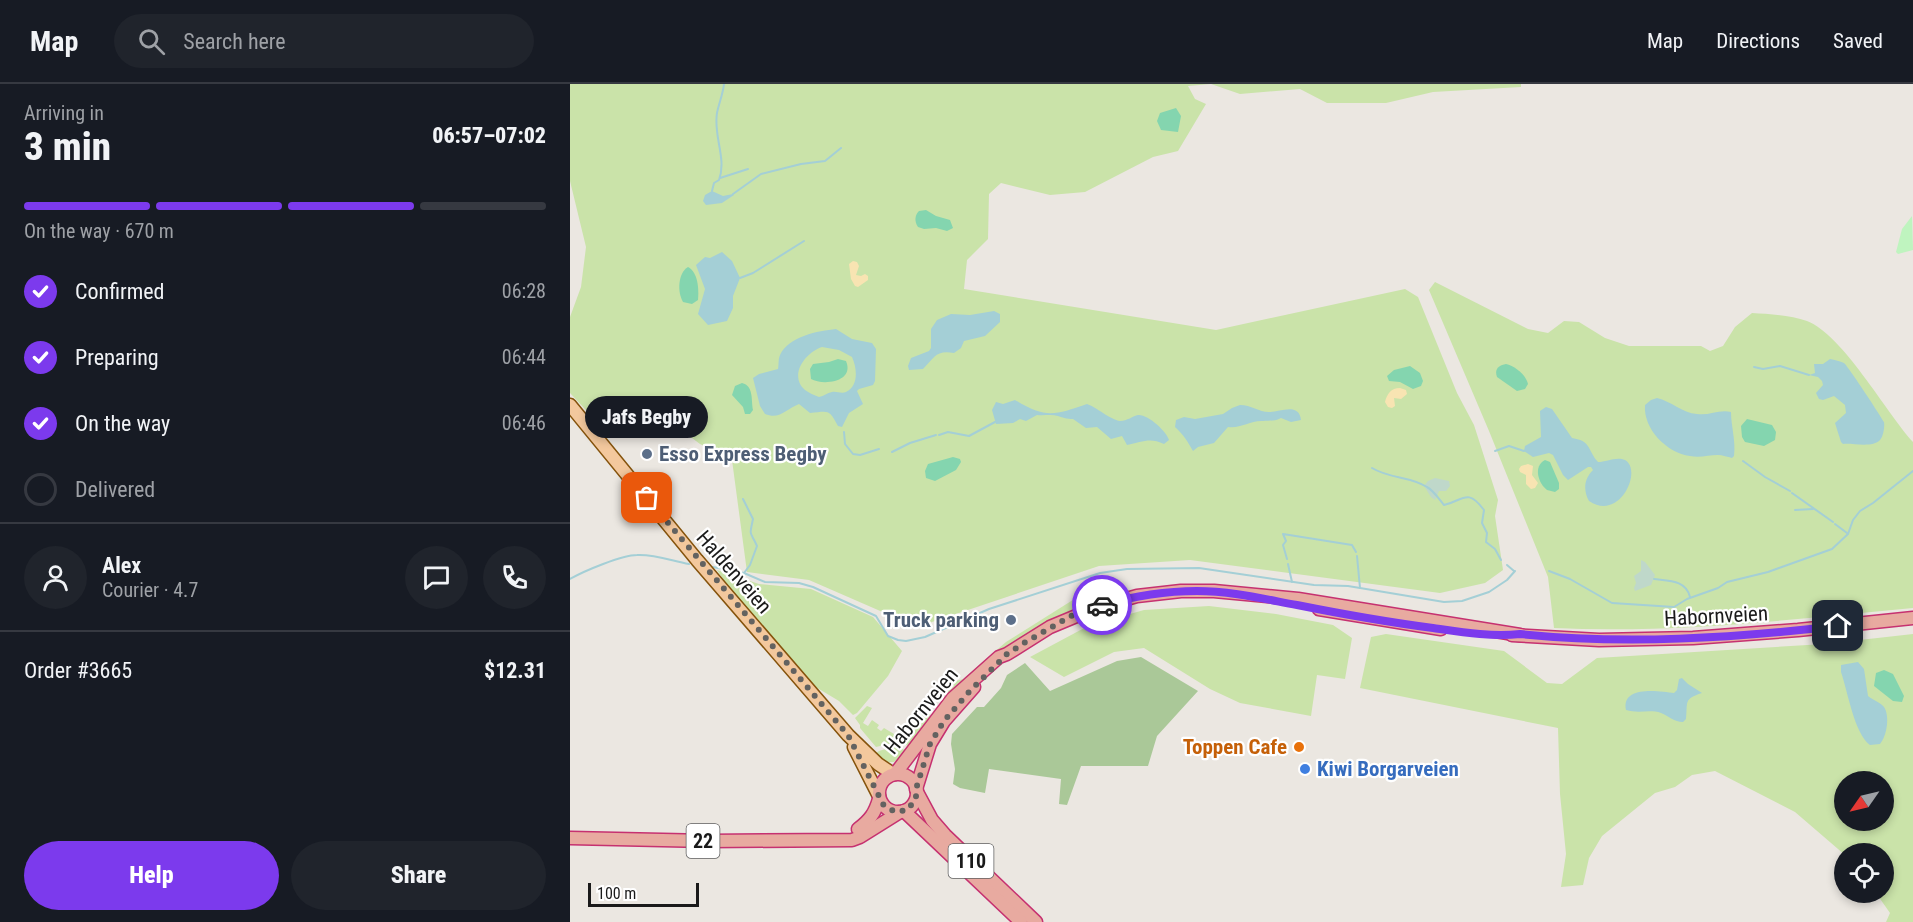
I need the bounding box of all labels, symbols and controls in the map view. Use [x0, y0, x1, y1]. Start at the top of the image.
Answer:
search box [114, 14, 534, 68]
text: Map [30, 25, 78, 58]
icon: search [135, 25, 168, 58]
text: Search here [183, 29, 286, 54]
text: Map [1647, 29, 1683, 53]
text: Directions [1716, 29, 1800, 53]
text: Saved [1833, 29, 1883, 53]
text: Arriving in [24, 101, 104, 125]
text: 06:57–07:02 [432, 123, 546, 148]
text: 3 min [24, 124, 111, 170]
text: On the way · 670 m [24, 219, 174, 243]
icon: check [24, 275, 57, 308]
text: Confirmed [75, 279, 164, 304]
text: 06:28 [502, 279, 546, 303]
icon: check [24, 341, 57, 374]
text: Preparing [75, 345, 159, 370]
text: 06:44 [502, 345, 546, 369]
callout: Jafs Begby [586, 396, 708, 438]
text: Jafs Begby [602, 405, 691, 429]
icon: check [24, 407, 57, 440]
text: On the way [75, 411, 170, 436]
text: 06:46 [502, 411, 546, 435]
place label: Esso Express Begby [659, 442, 827, 466]
marker: Esso Express Begby [640, 447, 654, 461]
pin [621, 472, 672, 523]
text: Delivered [75, 477, 155, 502]
icon: bag [630, 481, 663, 514]
street label: Haldenveien [692, 526, 776, 618]
button: person [24, 546, 87, 609]
button: chat [405, 546, 468, 609]
button: phone [483, 546, 546, 609]
text: Alex [102, 553, 141, 578]
courier [1072, 575, 1132, 635]
text: Courier · 4.7 [102, 578, 198, 602]
icon: car [1086, 589, 1119, 622]
pin [1812, 600, 1863, 651]
street label: Habornveien [1663, 601, 1769, 631]
place label: Truck parking [883, 608, 999, 632]
icon: home [1821, 609, 1854, 642]
marker: Truck parking [1004, 613, 1018, 627]
text: Order #3665 [24, 658, 132, 683]
text: $12.31 [484, 658, 546, 683]
street label: Habornveien [879, 663, 963, 759]
place label: Toppen Cafe [1183, 735, 1287, 759]
marker: Toppen Cafe [1292, 740, 1306, 754]
place label: Kiwi Borgarveien [1317, 757, 1459, 781]
marker: Kiwi Borgarveien [1298, 762, 1312, 776]
north arrow [1834, 771, 1894, 831]
map controls [1834, 771, 1894, 903]
road number: 22 [686, 824, 720, 858]
button: Help [24, 841, 279, 910]
button: Share [291, 841, 546, 910]
button: locate [1834, 843, 1894, 903]
road number: 110 [948, 844, 994, 878]
scale bar [588, 880, 699, 908]
text: 100 m [597, 884, 636, 903]

